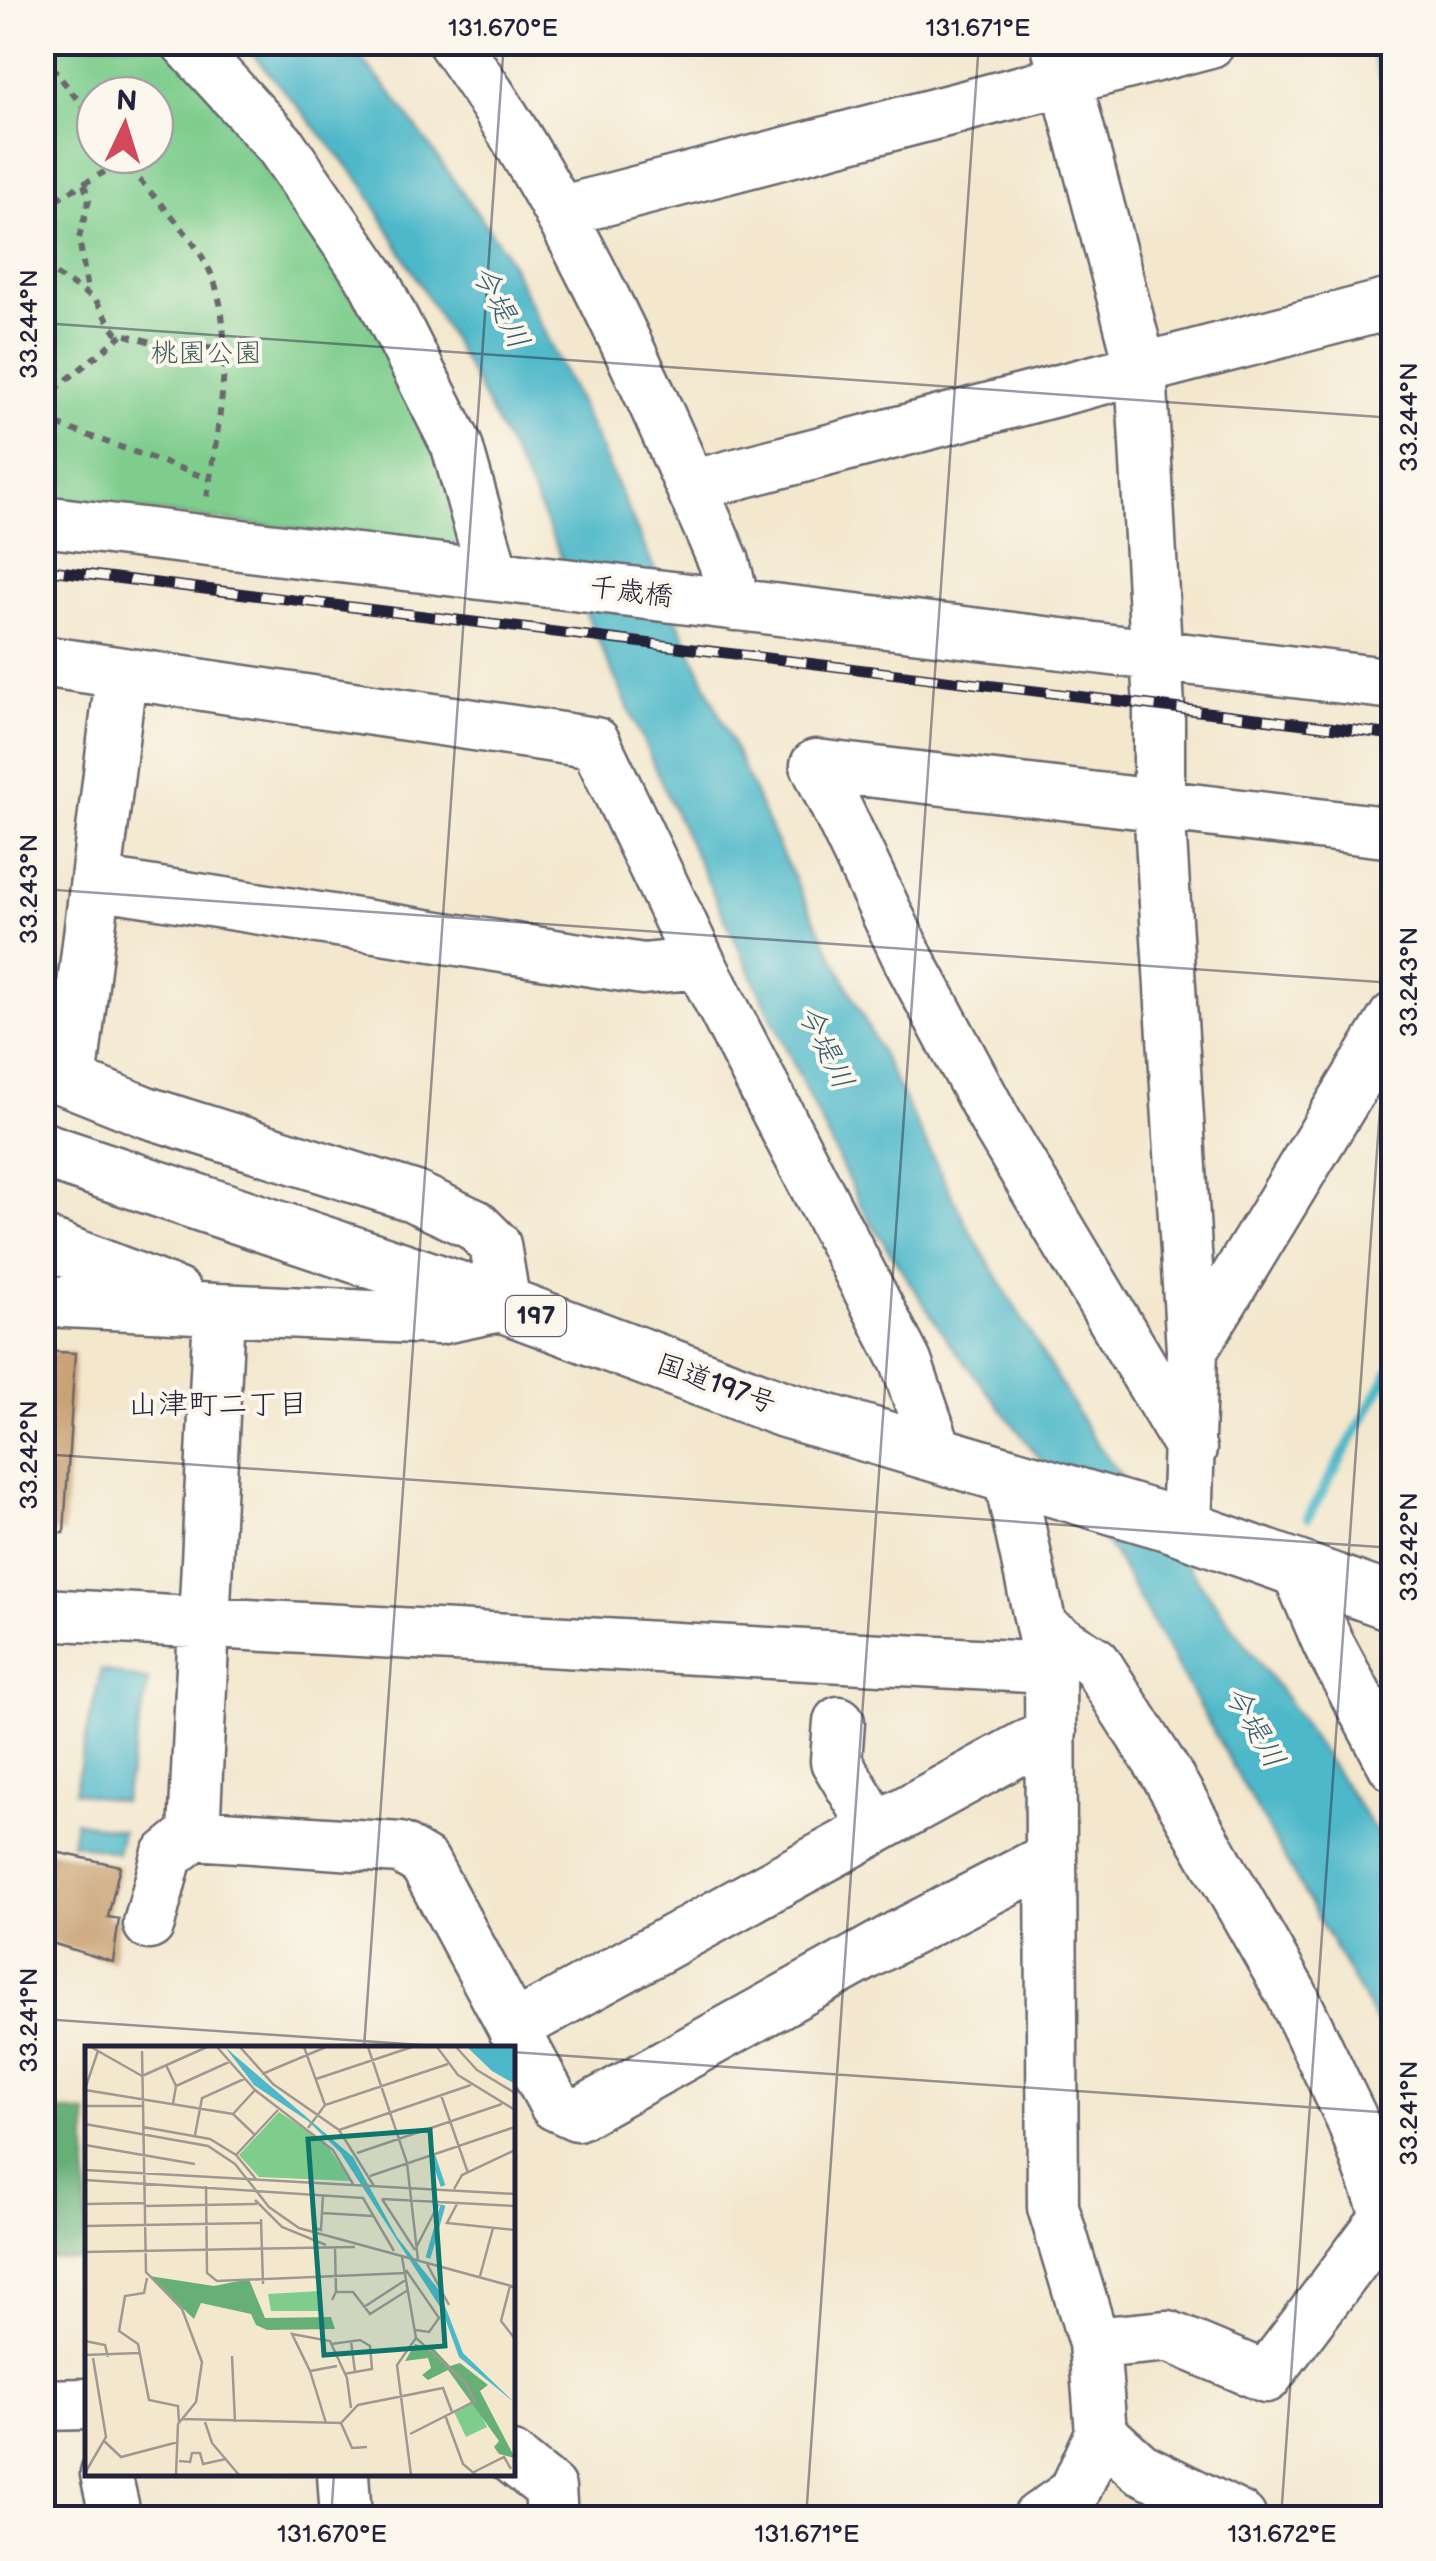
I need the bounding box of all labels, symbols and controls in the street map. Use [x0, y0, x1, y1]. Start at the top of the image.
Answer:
text: 131.670°E [448, 13, 558, 44]
text: 131.671°E [926, 13, 1030, 44]
north arrow [75, 75, 175, 175]
text: N [115, 84, 138, 119]
water label: 今堤川 [464, 259, 536, 355]
text: 33.244°N [14, 269, 45, 379]
park label: 桃園公園 [150, 337, 262, 370]
text: 33.244°N [1394, 362, 1425, 472]
street label: 千歳橋 [587, 571, 675, 613]
text: 33.243°N [14, 834, 45, 944]
text: 33.243°N [1394, 927, 1425, 1037]
water label: 今堤川 [789, 999, 861, 1095]
road number: 197 [506, 1296, 566, 1336]
street label: 国道197号 [652, 1347, 780, 1421]
district label: 山津町二丁目 [128, 1387, 308, 1423]
text: 33.242°N [14, 1400, 45, 1510]
text: 33.242°N [1394, 1492, 1425, 1602]
water label: 今堤川 [1216, 1679, 1292, 1775]
text: 33.241°N [14, 1967, 45, 2073]
inset map [85, 2046, 515, 2476]
text: 33.241°N [1394, 2060, 1425, 2166]
text: 131.670°E [277, 2519, 387, 2550]
text: 131.671°E [755, 2519, 859, 2550]
text: 131.672°E [1227, 2519, 1337, 2550]

